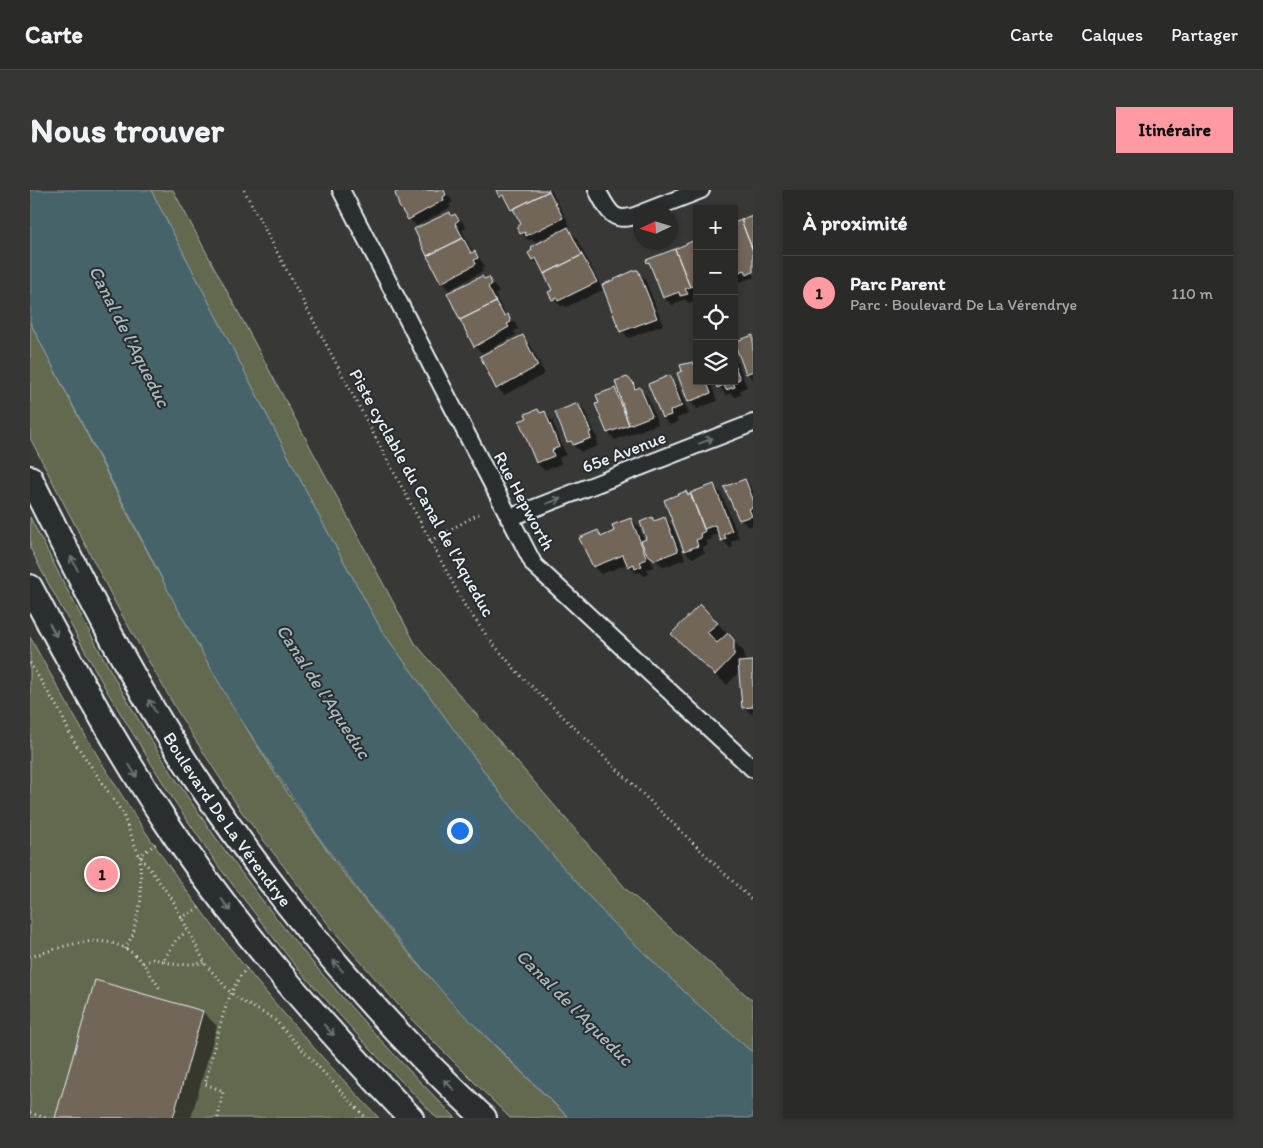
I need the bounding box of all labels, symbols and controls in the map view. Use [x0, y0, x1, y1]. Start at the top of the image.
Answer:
text: Carte [25, 20, 83, 49]
text: Carte [1010, 24, 1053, 46]
text: Calques [1081, 24, 1143, 46]
text: Partager [1171, 24, 1238, 46]
button: Itinéraire [1116, 107, 1233, 153]
text: Nous trouver [30, 109, 224, 151]
north arrow [633, 205, 678, 250]
map controls [693, 205, 738, 385]
button: + [693, 205, 738, 250]
text: À proximité [803, 210, 908, 235]
button: − [693, 250, 738, 295]
water label: Canal de l'Aqueduc [84, 262, 176, 412]
text: Parc Parent [850, 272, 945, 295]
text: 1 [815, 284, 823, 303]
text: 110 m [1171, 284, 1213, 303]
button: locate [693, 295, 738, 340]
text: Parc · Boulevard De La Vérendrye [850, 295, 1077, 314]
button: layers [693, 340, 738, 385]
street label: Piste cyclable du Canal de l'Aqueduc [344, 365, 500, 621]
street label: 65e Avenue [579, 426, 669, 478]
one-way arrow [698, 436, 713, 446]
street label: Rue Hepworth [489, 448, 559, 554]
one-way arrow [546, 496, 562, 505]
one-way arrow [69, 556, 79, 571]
water label: Canal de l'Aqueduc [272, 620, 376, 764]
one-way arrow [49, 622, 58, 637]
one-way arrow [146, 699, 156, 713]
street label: Boulevard De La Vérendrye [158, 728, 297, 911]
one-way arrow [129, 764, 139, 778]
your location [447, 818, 473, 844]
pin: 1 [86, 855, 118, 893]
one-way arrow [220, 898, 231, 911]
water label: Canal de l'Aqueduc [511, 944, 639, 1071]
one-way arrow [332, 959, 344, 972]
one-way arrow [323, 1024, 334, 1037]
one-way arrow [443, 1079, 455, 1091]

